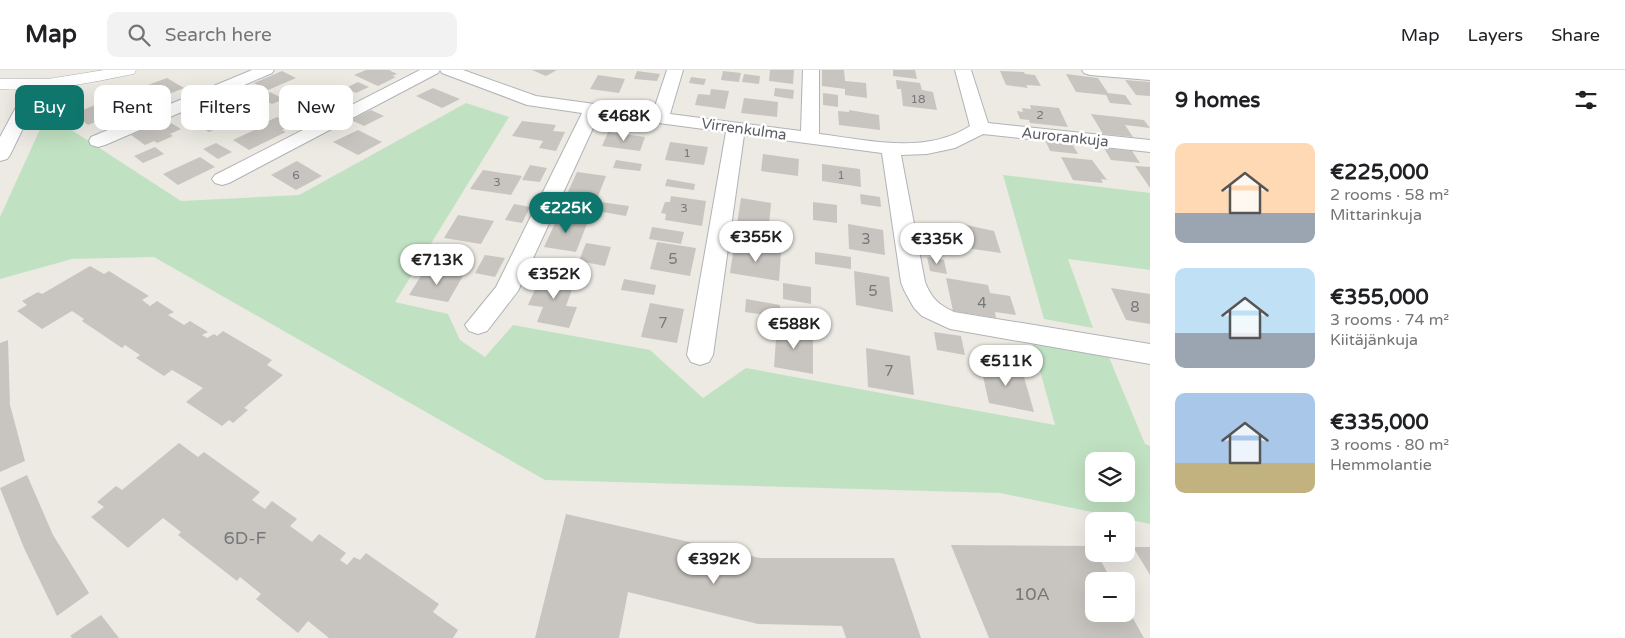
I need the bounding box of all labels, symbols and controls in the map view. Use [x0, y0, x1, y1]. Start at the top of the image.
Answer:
search box [107, 12, 457, 57]
text: Map [25, 20, 77, 49]
icon: search [125, 21, 153, 49]
text: Search here [165, 24, 272, 46]
text: Map [1401, 24, 1440, 46]
text: Layers [1468, 24, 1523, 46]
text: Share [1551, 24, 1600, 46]
chip: Buy [15, 85, 84, 130]
chip: Rent [94, 85, 171, 130]
chip: Filters [181, 85, 269, 130]
chip: New [279, 85, 353, 130]
icon: filters [1572, 86, 1600, 114]
text: 9 homes [1175, 88, 1260, 113]
house number: 18 [910, 92, 926, 106]
pin: €468K [589, 100, 659, 142]
text: €468K [598, 106, 650, 126]
house number: 2 [1036, 108, 1044, 122]
street label: Virrenkulma [700, 114, 788, 144]
street label: Aurorankuja [1020, 123, 1110, 151]
house number: 1 [683, 146, 691, 160]
text: €225,000 [1330, 160, 1429, 185]
icon: home [1215, 163, 1275, 223]
house number: 6 [292, 168, 300, 182]
house number: 1 [837, 168, 845, 182]
house number: 3 [493, 175, 501, 189]
text: 2 rooms · 58 m² [1330, 185, 1449, 205]
pin: €225K [531, 191, 601, 234]
text: €225K [540, 198, 592, 218]
house number: 3 [680, 201, 688, 215]
text: Mittarinkuja [1330, 205, 1422, 225]
pin: €355K [721, 220, 791, 263]
pin: €335K [902, 222, 972, 265]
text: €355K [730, 227, 782, 247]
text: €335K [911, 229, 963, 249]
house number: 3 [861, 230, 871, 248]
pin: €713K [402, 244, 472, 286]
text: €713K [411, 250, 463, 270]
house number: 5 [668, 250, 678, 268]
pin: €352K [519, 258, 589, 300]
text: €352K [528, 264, 580, 284]
house number: 5 [868, 282, 878, 300]
text: €355,000 [1330, 285, 1429, 310]
icon: home [1215, 288, 1275, 348]
house number: 4 [977, 294, 987, 312]
house number: 8 [1130, 298, 1140, 316]
pin: €588K [759, 308, 829, 350]
text: 3 rooms · 74 m² [1330, 310, 1449, 330]
house number: 7 [658, 314, 668, 332]
text: €588K [768, 314, 820, 334]
text: Kiitäjänkuja [1330, 330, 1418, 350]
pin: €511K [971, 344, 1041, 387]
text: €511K [980, 351, 1032, 371]
house number: 7 [884, 362, 894, 380]
text: €335,000 [1330, 410, 1429, 435]
icon: home [1215, 413, 1275, 473]
text: 3 rooms · 80 m² [1330, 435, 1449, 455]
map controls [1085, 452, 1135, 622]
button: layers [1085, 452, 1135, 502]
text: Hemmolantie [1330, 455, 1432, 475]
button: + [1085, 512, 1135, 562]
house number: 6D-F [223, 527, 267, 549]
pin: €392K [679, 542, 749, 585]
text: €392K [688, 549, 740, 569]
button: − [1085, 572, 1135, 622]
house number: 10A [1014, 583, 1050, 605]

